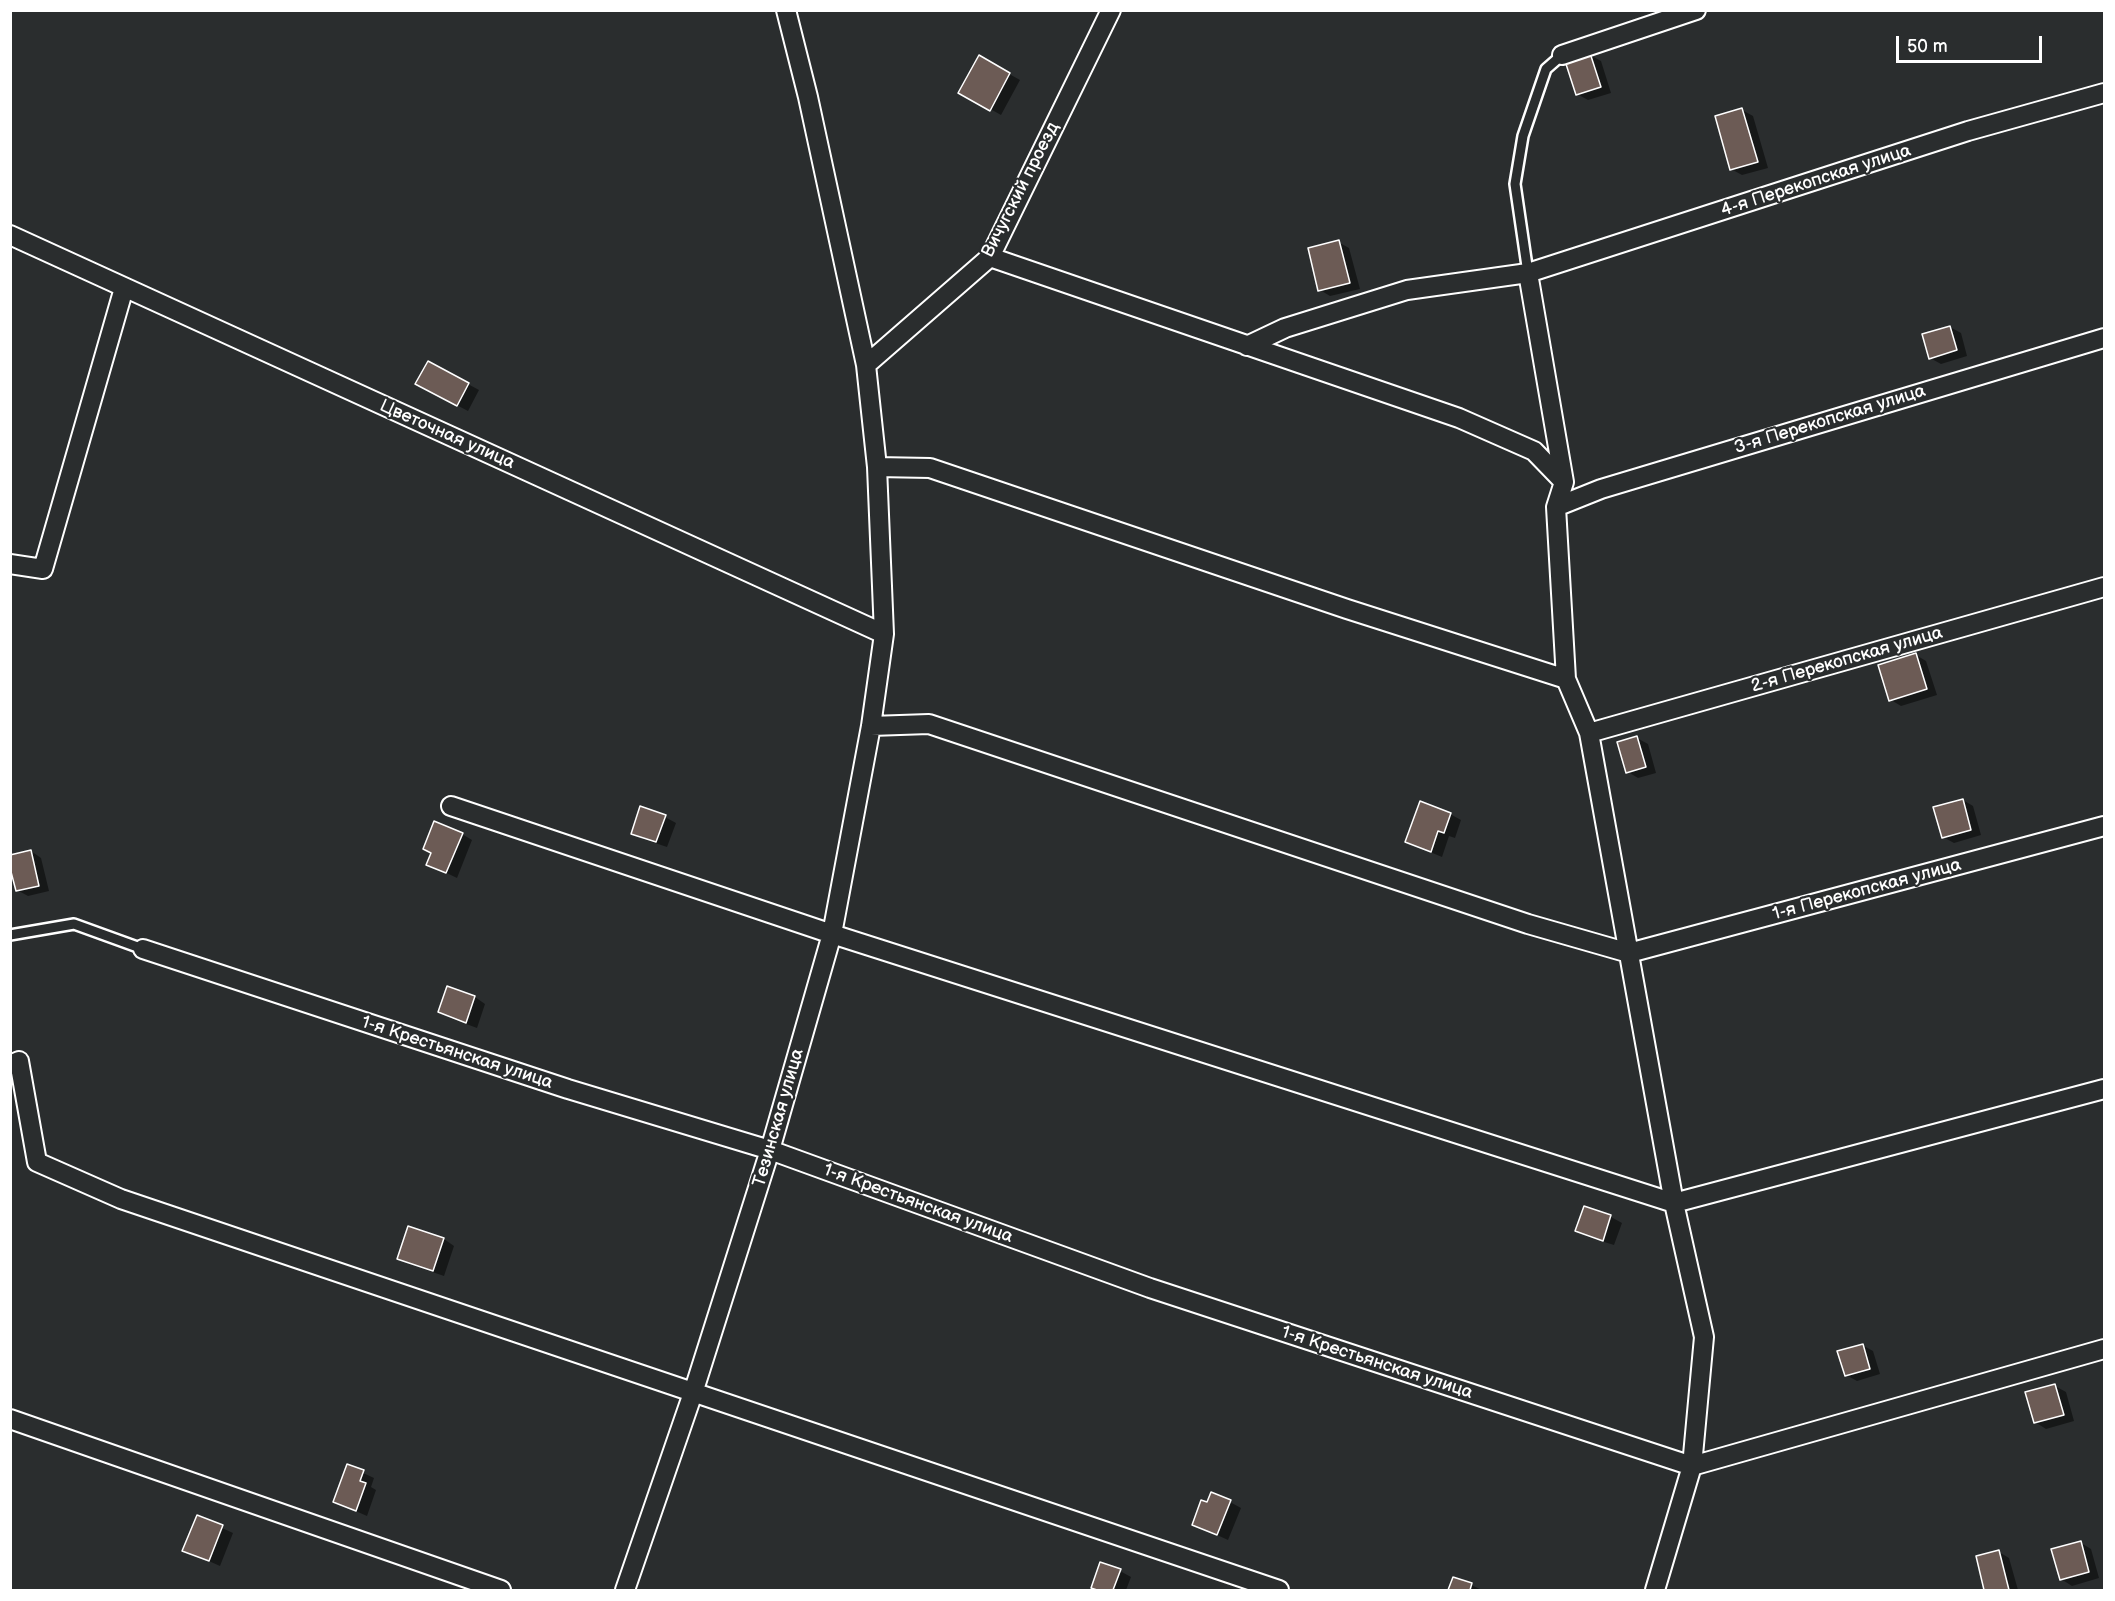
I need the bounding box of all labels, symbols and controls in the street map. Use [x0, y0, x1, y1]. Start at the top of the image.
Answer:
scale bar [1899, 24, 2044, 62]
text: 50 m [1907, 36, 1948, 57]
street label: Вичугский проезд [978, 119, 1064, 261]
street label: 4-я Перекопская улица [1718, 140, 1914, 222]
street label: 3-я Перекопская улица [1732, 381, 1928, 459]
street label: Цветочная улица [376, 396, 518, 474]
street label: 2-я Перекопская улица [1749, 622, 1945, 698]
street label: 1-я Перекопская улица [1770, 854, 1964, 926]
street label: 1-я Крестьянская улица [359, 1012, 555, 1094]
street label: Тезинская улица [749, 1046, 809, 1190]
street label: 1-я Крестьянская улица [820, 1160, 1016, 1248]
street label: 1-я Крестьянская улица [1279, 1322, 1475, 1404]

